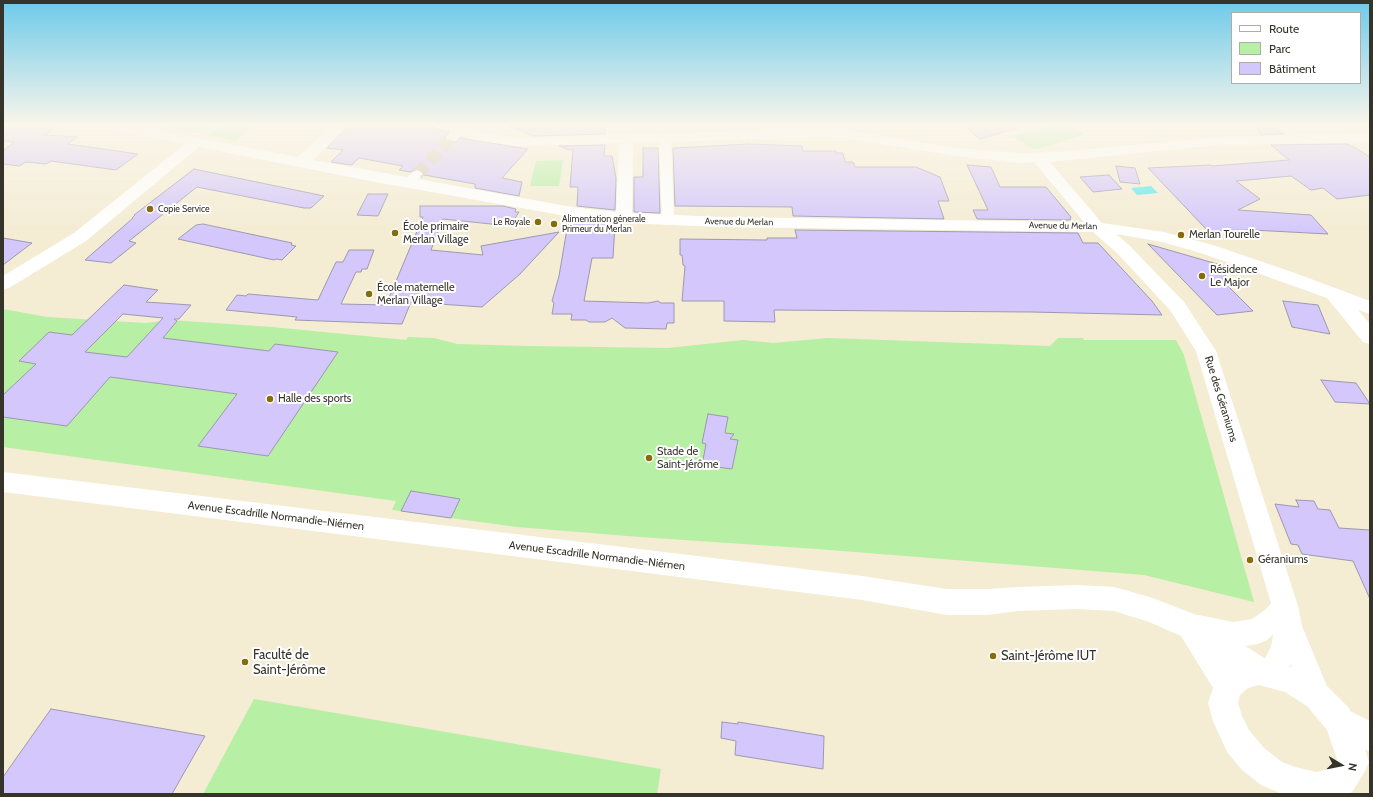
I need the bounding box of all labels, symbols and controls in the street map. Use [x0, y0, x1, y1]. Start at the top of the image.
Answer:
legend [1231, 12, 1361, 84]
text: Route [1269, 21, 1299, 36]
text: Parc [1269, 41, 1291, 56]
text: Bâtiment [1269, 61, 1316, 76]
marker: Copie Service [145, 204, 155, 214]
place label: Copie Service [158, 204, 210, 214]
place label: Alimentation génerale Primeur du Merlan [562, 214, 646, 235]
street label: Avenue du Merlan [705, 216, 773, 228]
place label: Le Royale [493, 217, 530, 227]
marker: Le Royale [533, 217, 543, 227]
marker: Alimentation génerale Primeur du Merlan [549, 219, 559, 229]
place label: École primaire Merlan Village [403, 220, 469, 246]
street label: Avenue du Merlan [1029, 220, 1097, 232]
marker: École primaire Merlan Village [390, 228, 400, 238]
place label: Merlan Tourelle [1189, 228, 1260, 242]
marker: Merlan Tourelle [1176, 230, 1186, 240]
place label: Résidence Le Major [1210, 263, 1257, 289]
marker: Résidence Le Major [1197, 271, 1207, 281]
place label: École maternelle Merlan Village [377, 281, 455, 307]
marker: École maternelle Merlan Village [364, 289, 374, 299]
street label: Rue des Géraniums [1202, 354, 1240, 444]
place label: Halle des sports [278, 392, 351, 406]
marker: Halle des sports [265, 394, 275, 404]
place label: Stade de Saint-Jérôme [657, 445, 718, 471]
marker: Stade de Saint-Jérôme [644, 453, 654, 463]
street label: Avenue Escadrille Normandie-Niémen [187, 499, 365, 533]
street label: Avenue Escadrille Normandie-Niémen [508, 539, 686, 573]
place label: Géraniums [1258, 553, 1308, 567]
marker: Géraniums [1245, 555, 1255, 565]
place label: Faculté de Saint-Jérôme [253, 647, 326, 678]
place label: Saint-Jérôme IUT [1001, 648, 1096, 664]
marker: Saint-Jérôme IUT [988, 651, 998, 661]
marker: Faculté de Saint-Jérôme [240, 657, 250, 667]
north arrow [1321, 745, 1361, 785]
text: N [1345, 762, 1360, 772]

